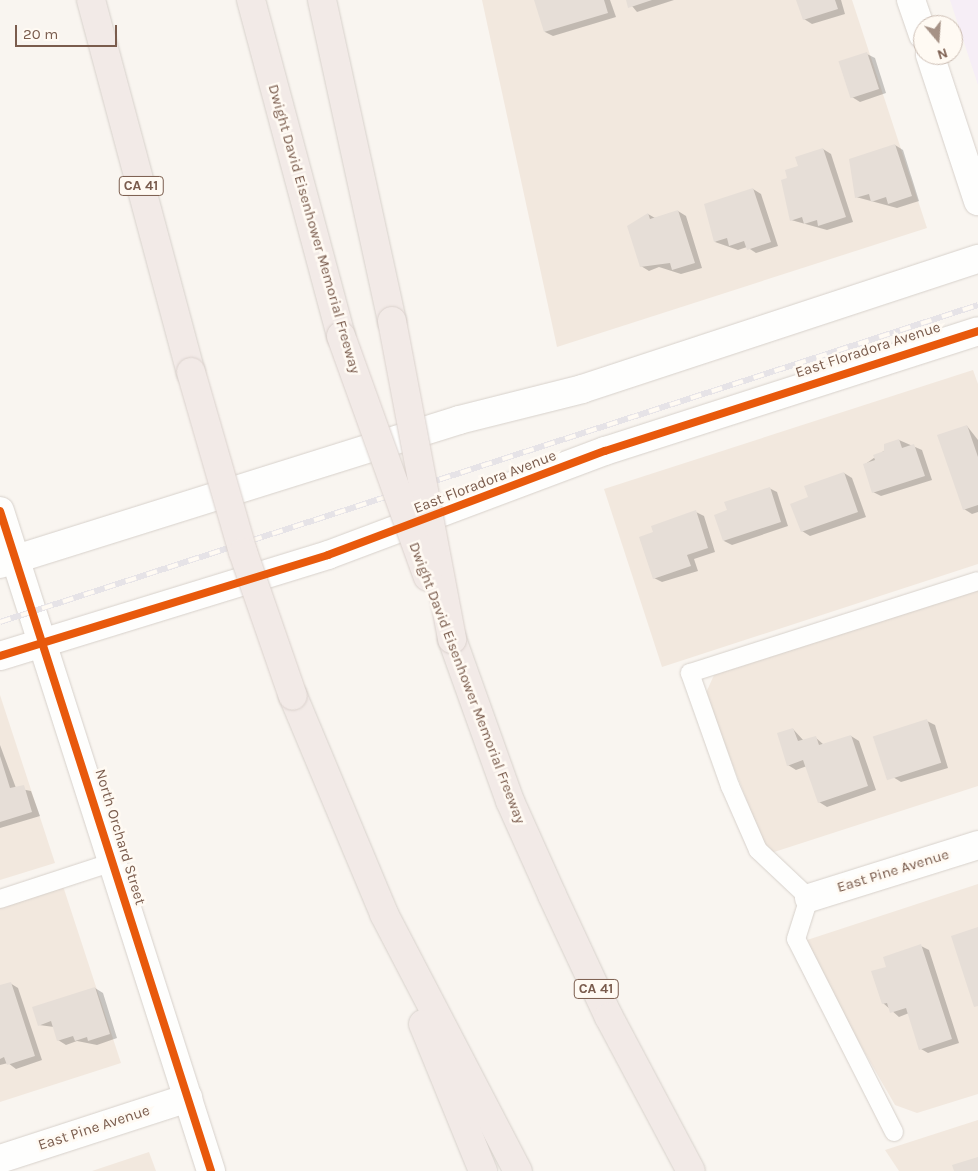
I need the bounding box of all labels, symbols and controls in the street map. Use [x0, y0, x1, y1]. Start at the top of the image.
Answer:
scale bar [18, 15, 120, 47]
north arrow [913, 15, 963, 65]
text: 20 m [23, 25, 58, 43]
text: N [935, 44, 950, 63]
street label: Dwight David Eisenhower Memorial Freeway [264, 82, 364, 376]
road number: CA 41 [118, 175, 164, 198]
street label: East Floradora Avenue [793, 318, 943, 382]
street label: East Floradora Avenue [411, 446, 559, 518]
street label: Dwight David Eisenhower Memorial Freeway [405, 540, 529, 826]
street label: North Orchard Street [91, 767, 149, 907]
street label: East Pine Avenue [835, 845, 951, 897]
road number: CA 41 [574, 978, 618, 1001]
street label: East Pine Avenue [36, 1101, 152, 1155]

